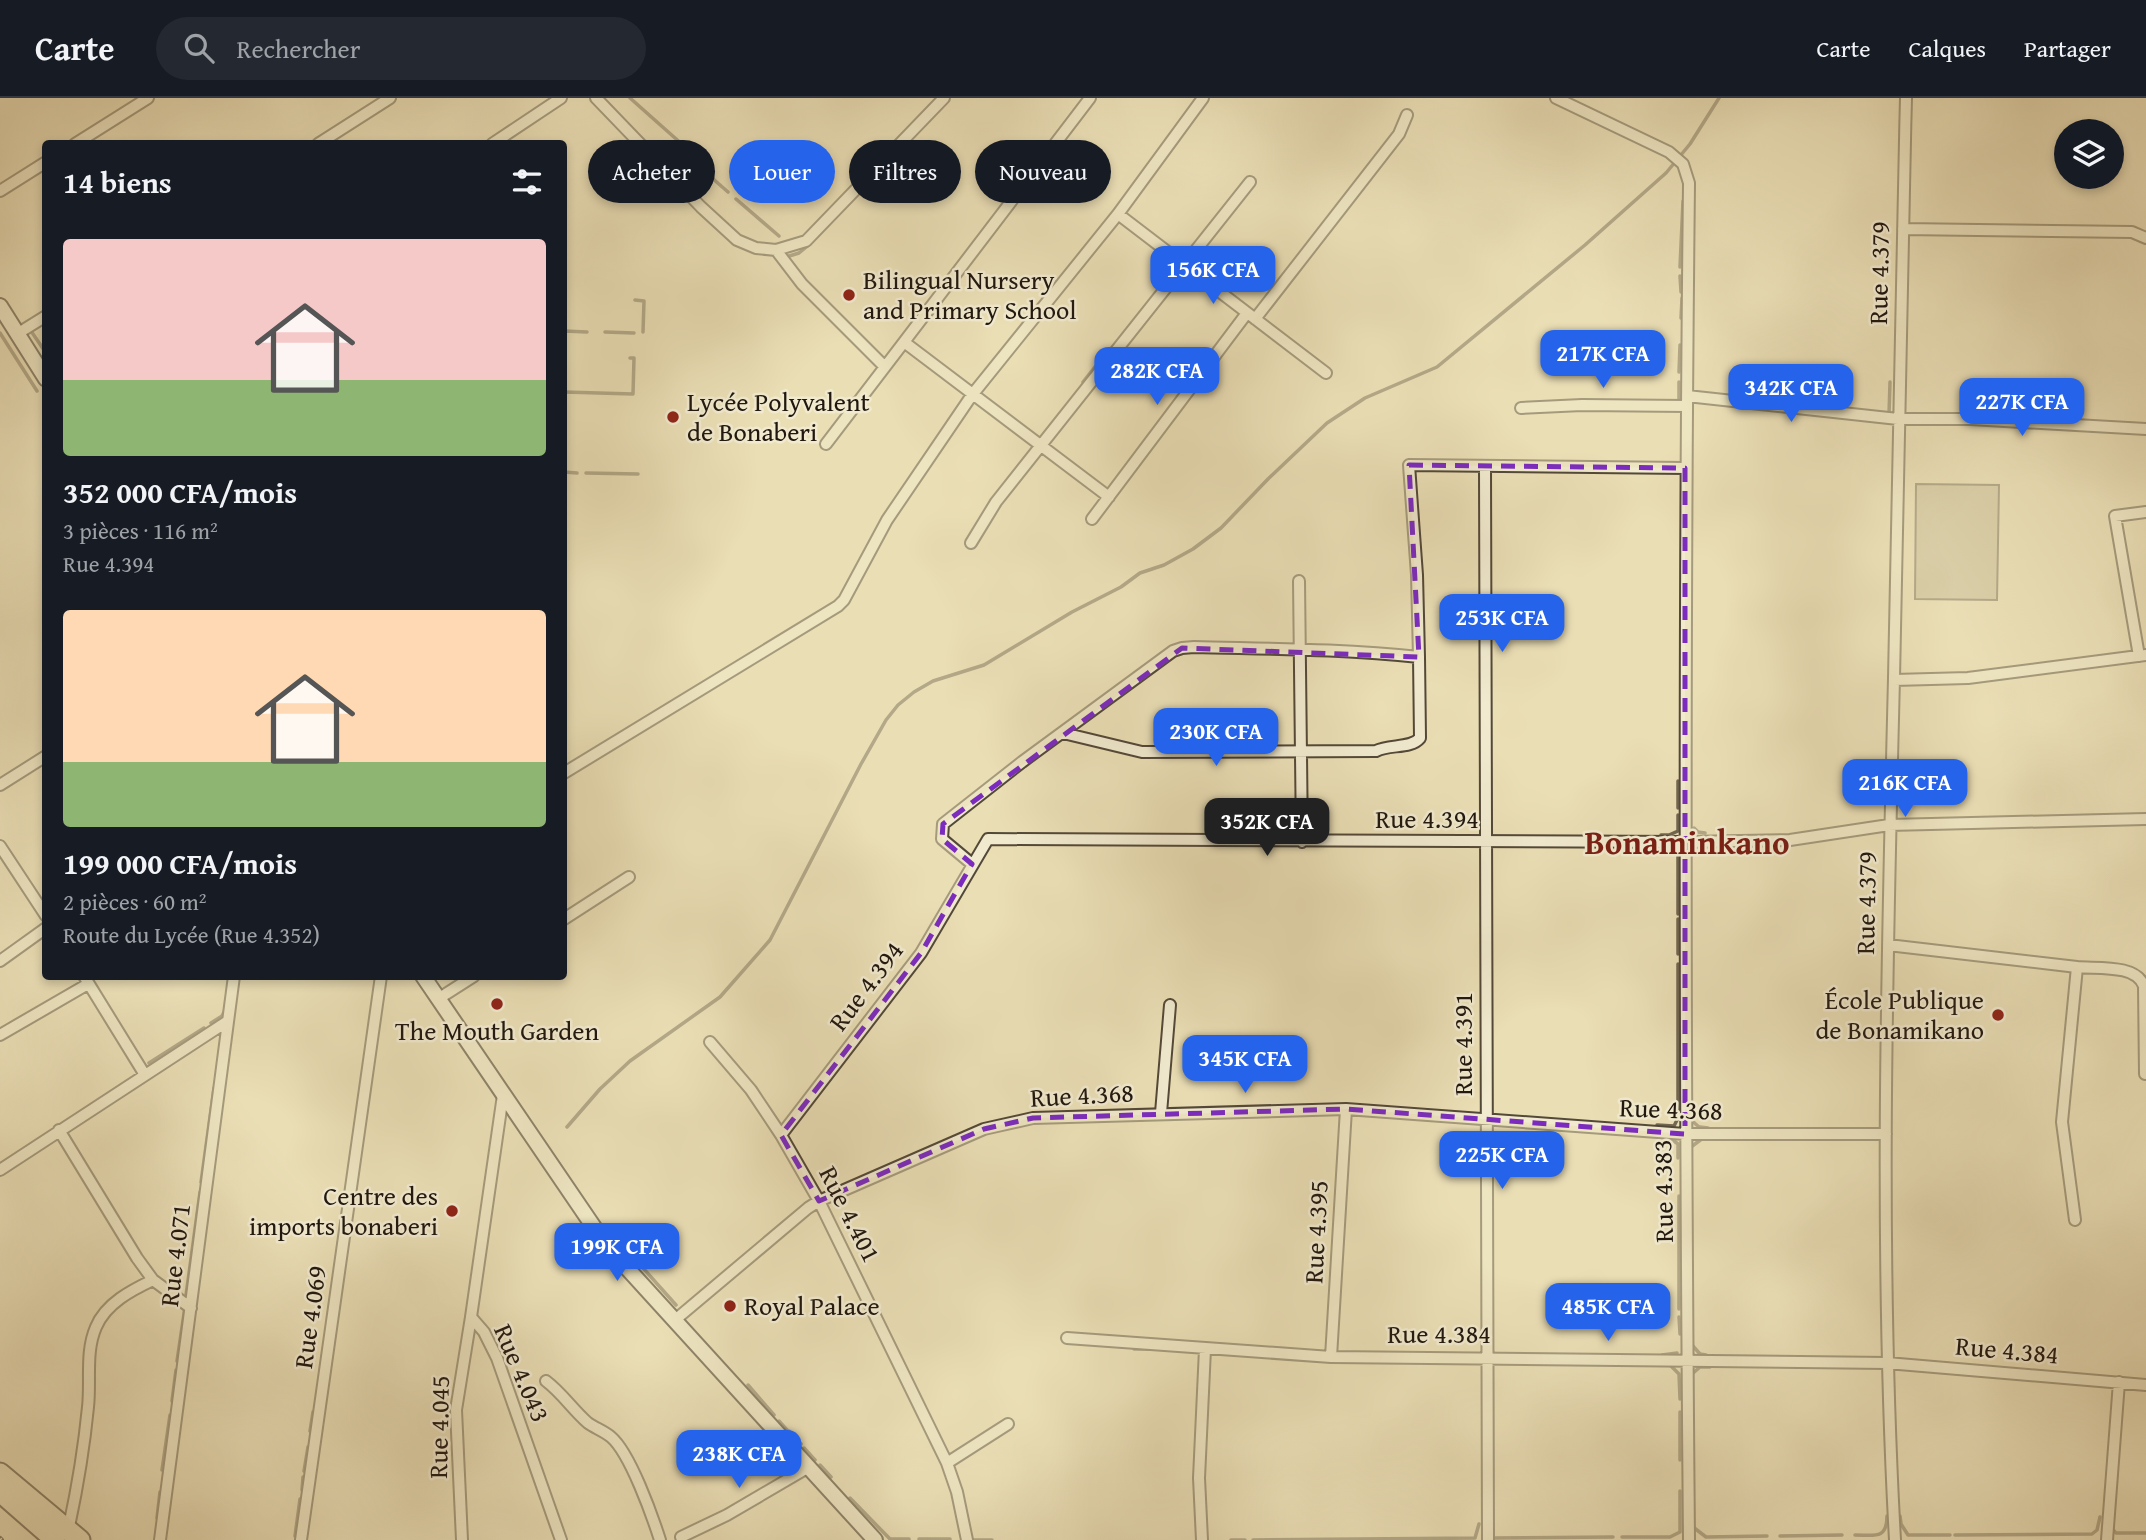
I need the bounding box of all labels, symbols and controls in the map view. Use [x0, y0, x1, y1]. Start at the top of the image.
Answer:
search box [156, 17, 646, 80]
text: Carte [35, 24, 114, 72]
icon: search [180, 29, 218, 67]
text: Rechercher [236, 29, 361, 68]
text: Carte [1816, 31, 1870, 66]
text: Calques [1908, 31, 1986, 66]
text: Partager [2024, 31, 2111, 66]
map controls [2054, 119, 2124, 189]
button: layers [2054, 119, 2124, 189]
chip: Acheter [588, 140, 715, 203]
chip: Louer [729, 140, 835, 203]
chip: Filtres [849, 140, 961, 203]
chip: Nouveau [975, 140, 1111, 203]
text: 14 biens [63, 160, 172, 204]
icon: filters [508, 163, 546, 201]
street label: Rue 4.379 [1858, 221, 1899, 325]
pin: 156K CFA [1141, 246, 1285, 306]
text: 156K CFA [1166, 252, 1260, 285]
place label: Bilingual Nursery and Primary School [863, 260, 1077, 329]
icon: home [242, 285, 368, 411]
marker: Bilingual Nursery and Primary School [841, 287, 857, 303]
pin: 217K CFA [1531, 330, 1675, 390]
text: 217K CFA [1556, 336, 1650, 369]
pin: 282K CFA [1085, 348, 1229, 407]
text: 282K CFA [1110, 353, 1204, 386]
pin: 342K CFA [1719, 364, 1863, 424]
text: 342K CFA [1744, 370, 1838, 403]
pin: 227K CFA [1950, 378, 2094, 438]
place label: Lycée Polyvalent de Bonaberi [687, 382, 870, 451]
text: 227K CFA [1975, 384, 2069, 417]
marker: Lycée Polyvalent de Bonaberi [665, 409, 681, 425]
text: 352 000 CFA/mois [63, 470, 297, 514]
text: 3 pièces · 116 m² [63, 514, 218, 547]
text: Rue 4.394 [63, 547, 154, 580]
pin: 253K CFA [1430, 594, 1574, 654]
text: 253K CFA [1455, 600, 1549, 633]
icon: home [242, 656, 368, 782]
pin: 230K CFA [1144, 708, 1288, 768]
text: 230K CFA [1169, 714, 1263, 747]
pin: 216K CFA [1833, 760, 1977, 819]
text: 216K CFA [1858, 765, 1952, 798]
pin: 352K CFA [1195, 798, 1339, 858]
street label: Rue 4.394 [1375, 799, 1479, 838]
text: 352K CFA [1220, 804, 1314, 837]
district label: Bonaminkano [1584, 818, 1790, 866]
text: 199 000 CFA/mois [63, 841, 297, 885]
street label: Rue 4.379 [1845, 851, 1886, 955]
text: 2 pièces · 60 m² [63, 885, 207, 918]
text: Route du Lycée (Rue 4.352) [63, 918, 320, 951]
street label: Rue 4.394 [819, 933, 912, 1039]
place label: École Publique de Bonamikano [1815, 980, 1984, 1049]
street label: Rue 4.391 [1443, 992, 1482, 1096]
marker: The Mouth Garden [489, 996, 505, 1012]
marker: École Publique de Bonamikano [1990, 1007, 2006, 1023]
place label: The Mouth Garden [395, 1011, 599, 1050]
pin: 345K CFA [1173, 1035, 1317, 1095]
text: 345K CFA [1198, 1041, 1292, 1074]
street label: Rue 4.368 [1029, 1072, 1135, 1117]
street label: Rue 4.368 [1619, 1087, 1723, 1130]
pin: 225K CFA [1430, 1132, 1574, 1191]
text: 225K CFA [1455, 1137, 1549, 1170]
street label: Rue 4.383 [1642, 1139, 1683, 1243]
street label: Rue 4.401 [810, 1159, 891, 1269]
place label: Centre des imports bonaberi [249, 1176, 438, 1245]
street label: Rue 4.395 [1293, 1179, 1338, 1285]
street label: Rue 4.071 [149, 1201, 200, 1309]
marker: Centre des imports bonaberi [444, 1203, 460, 1219]
pin: 199K CFA [545, 1224, 689, 1283]
text: 199K CFA [570, 1229, 664, 1262]
street label: Rue 4.069 [283, 1263, 336, 1371]
pin: 485K CFA [1536, 1284, 1680, 1343]
place label: Royal Palace [744, 1286, 880, 1325]
text: 485K CFA [1561, 1289, 1655, 1322]
marker: Royal Palace [722, 1298, 738, 1314]
street label: Rue 4.384 [1387, 1314, 1491, 1353]
street label: Rue 4.043 [484, 1318, 561, 1428]
street label: Rue 4.384 [1954, 1326, 2060, 1373]
street label: Rue 4.045 [418, 1375, 459, 1479]
pin: 238K CFA [667, 1430, 811, 1490]
text: 238K CFA [692, 1436, 786, 1469]

